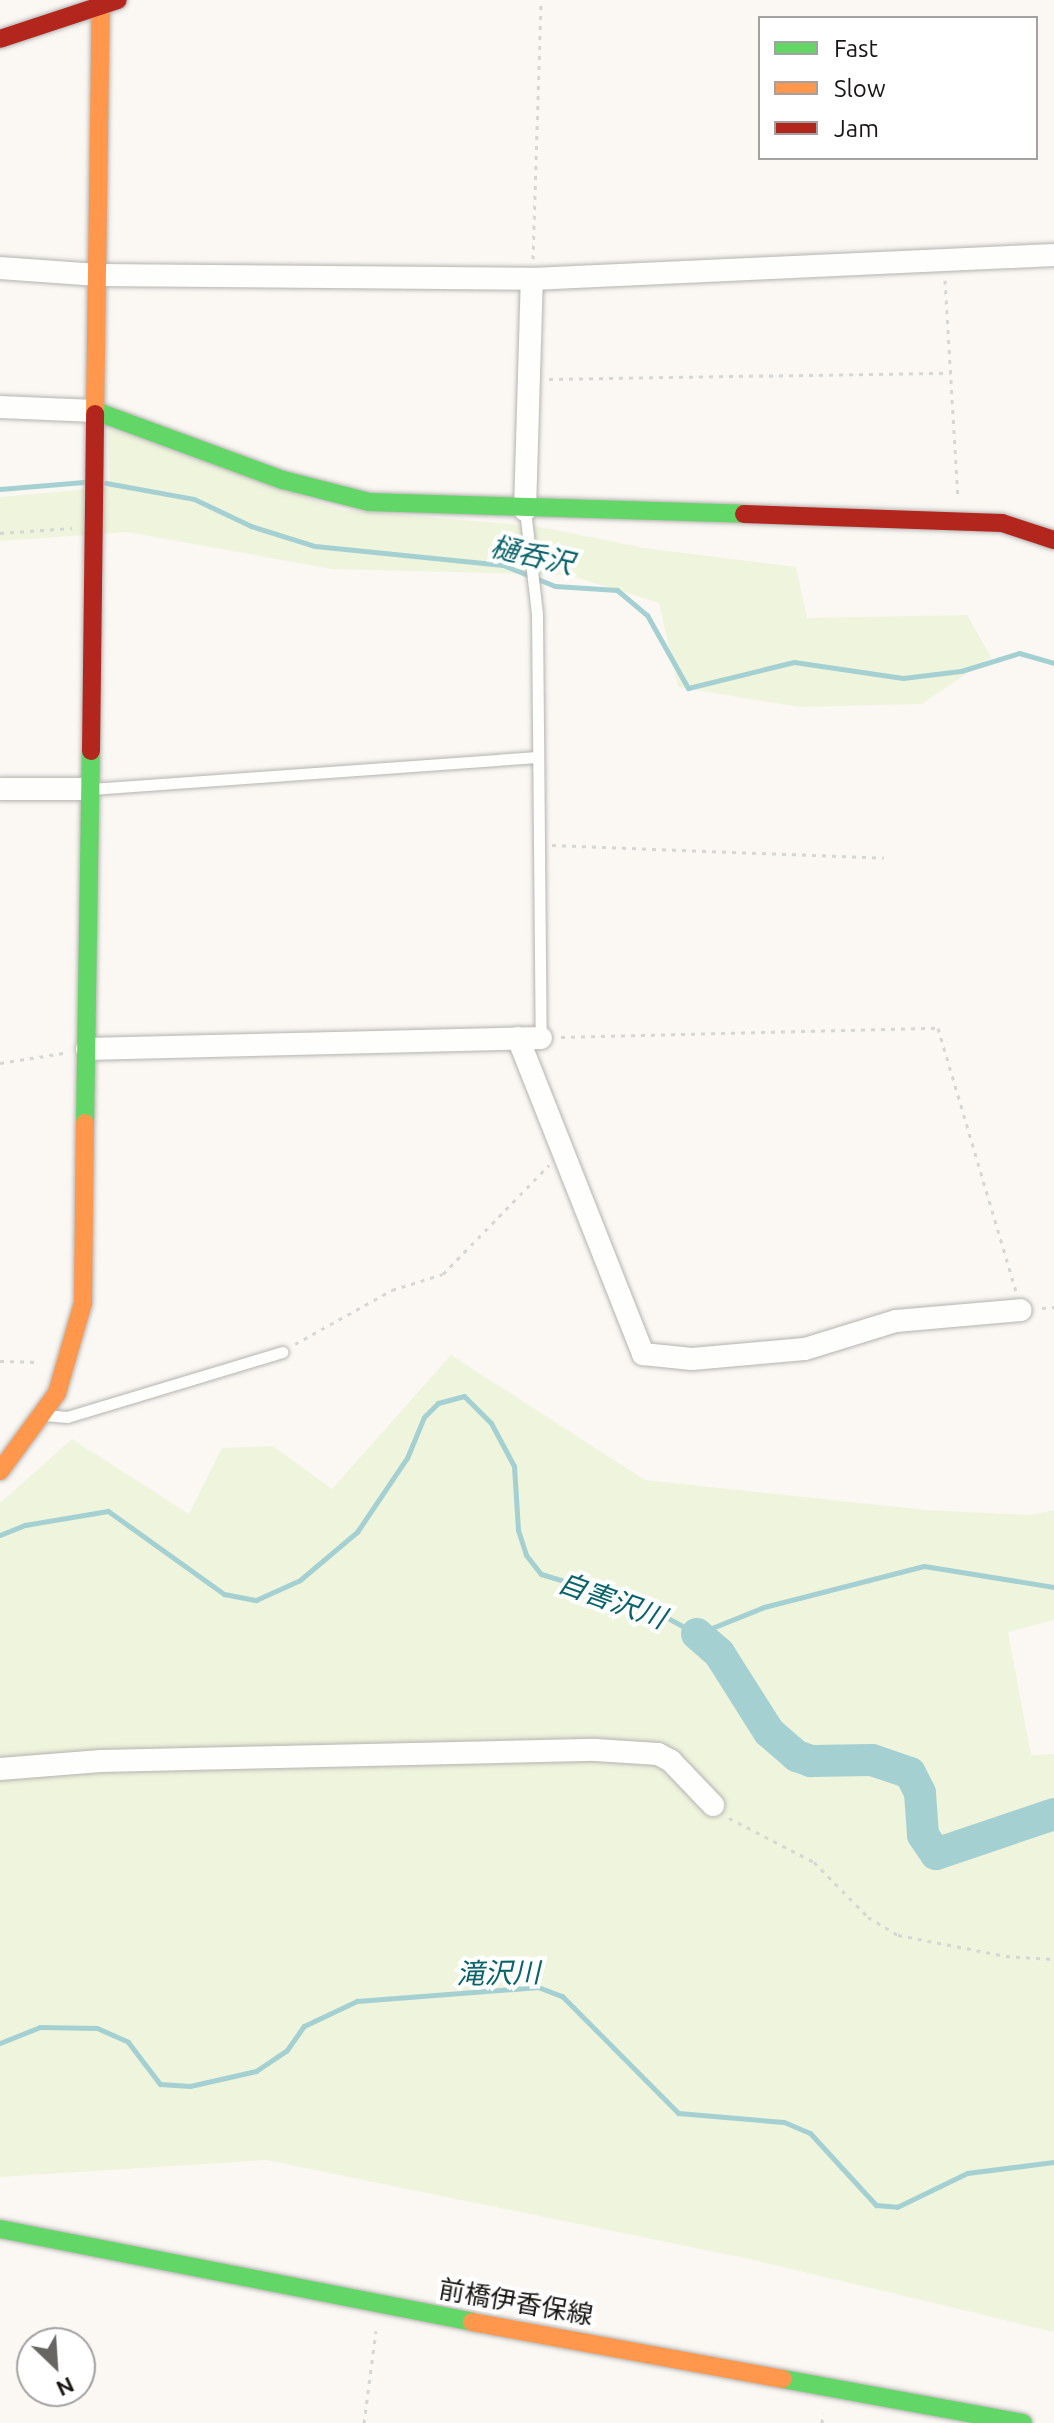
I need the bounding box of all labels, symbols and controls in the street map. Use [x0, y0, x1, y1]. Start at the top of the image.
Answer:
legend [758, 16, 1038, 160]
text: Fast [834, 35, 878, 62]
text: Slow [834, 75, 886, 102]
text: Jam [834, 115, 879, 142]
water label: 樋呑沢 [487, 529, 577, 581]
water label: 自害沢川 [554, 1565, 670, 1635]
water label: 滝沢川 [456, 1955, 540, 1991]
street label: 前橋伊香保線 [436, 2273, 596, 2331]
north arrow [16, 2327, 96, 2407]
text: N [53, 2373, 78, 2402]

